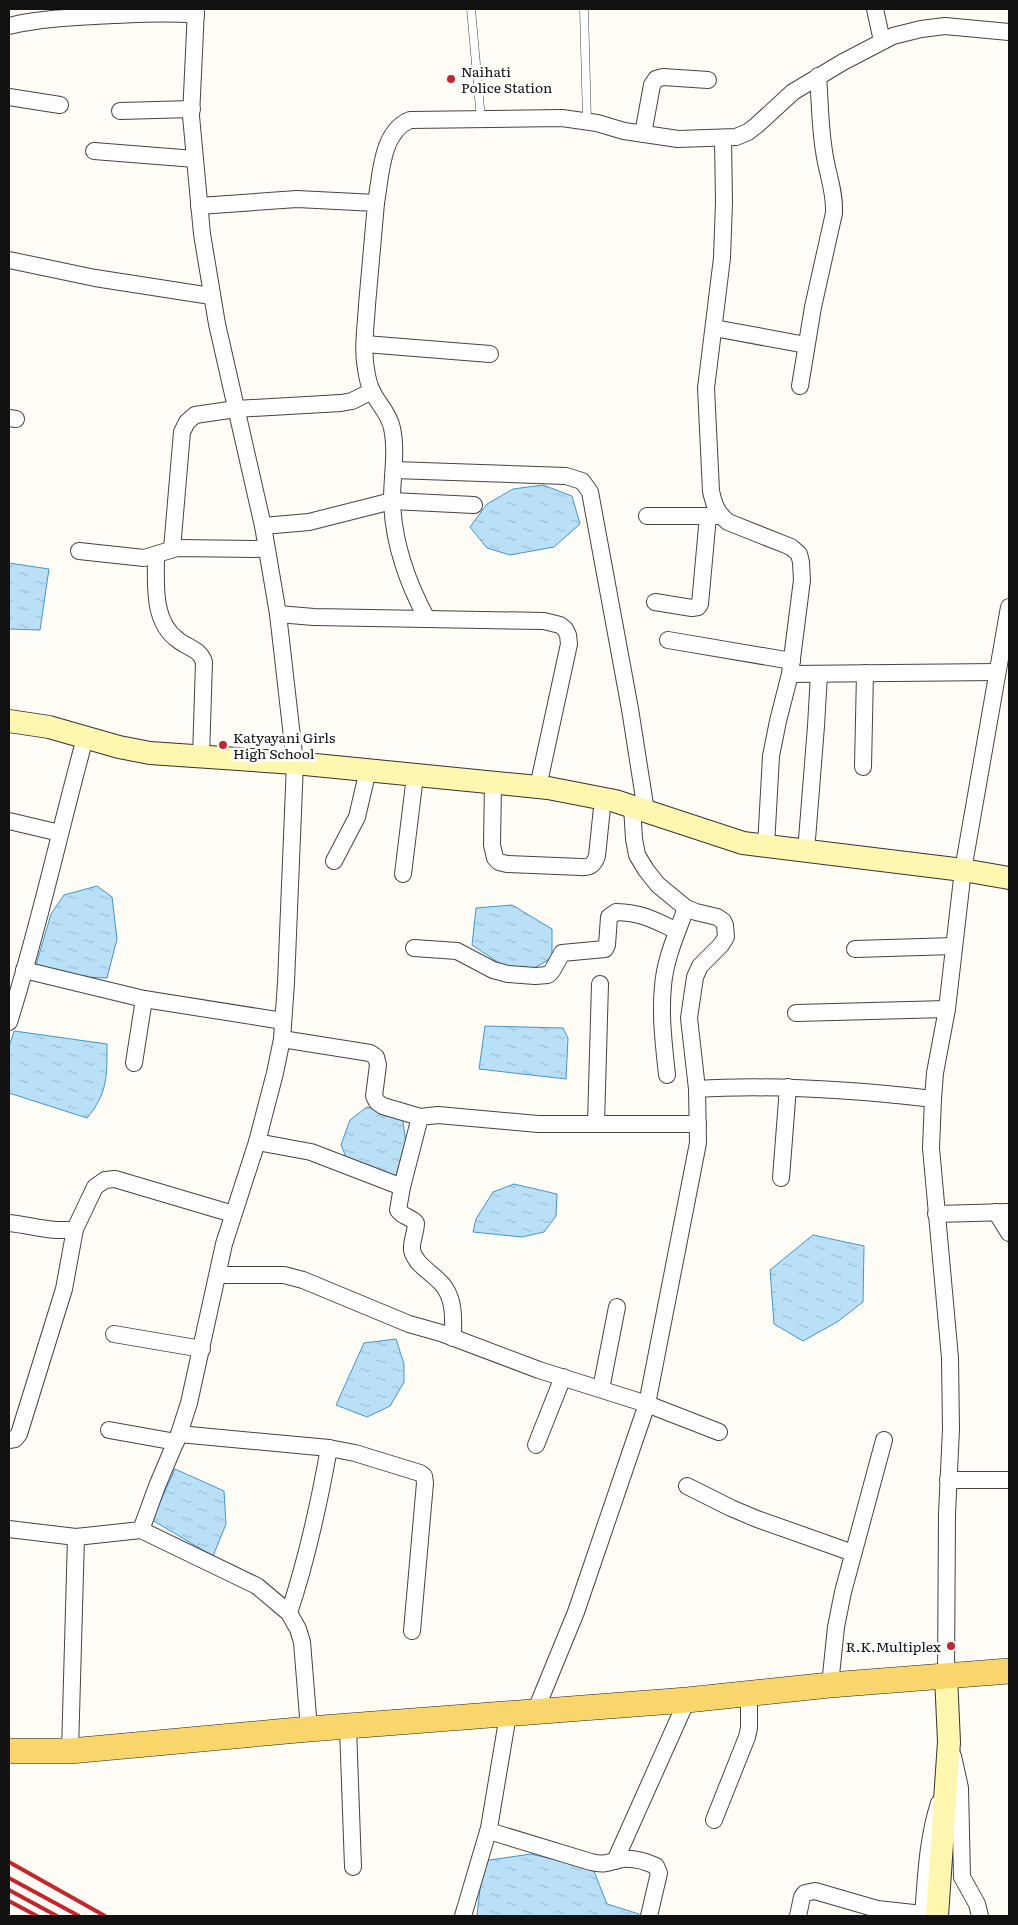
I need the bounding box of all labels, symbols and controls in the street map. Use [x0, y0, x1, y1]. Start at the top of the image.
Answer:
place label: Naihati Police Station [461, 61, 552, 97]
marker: Naihati Police Station [445, 73, 457, 85]
place label: Katyayani Girls High School [233, 727, 335, 763]
marker: Katyayani Girls High School [217, 739, 229, 751]
place label: R.K.Multiplex [846, 1636, 941, 1656]
marker: R.K.Multiplex [945, 1640, 957, 1652]

